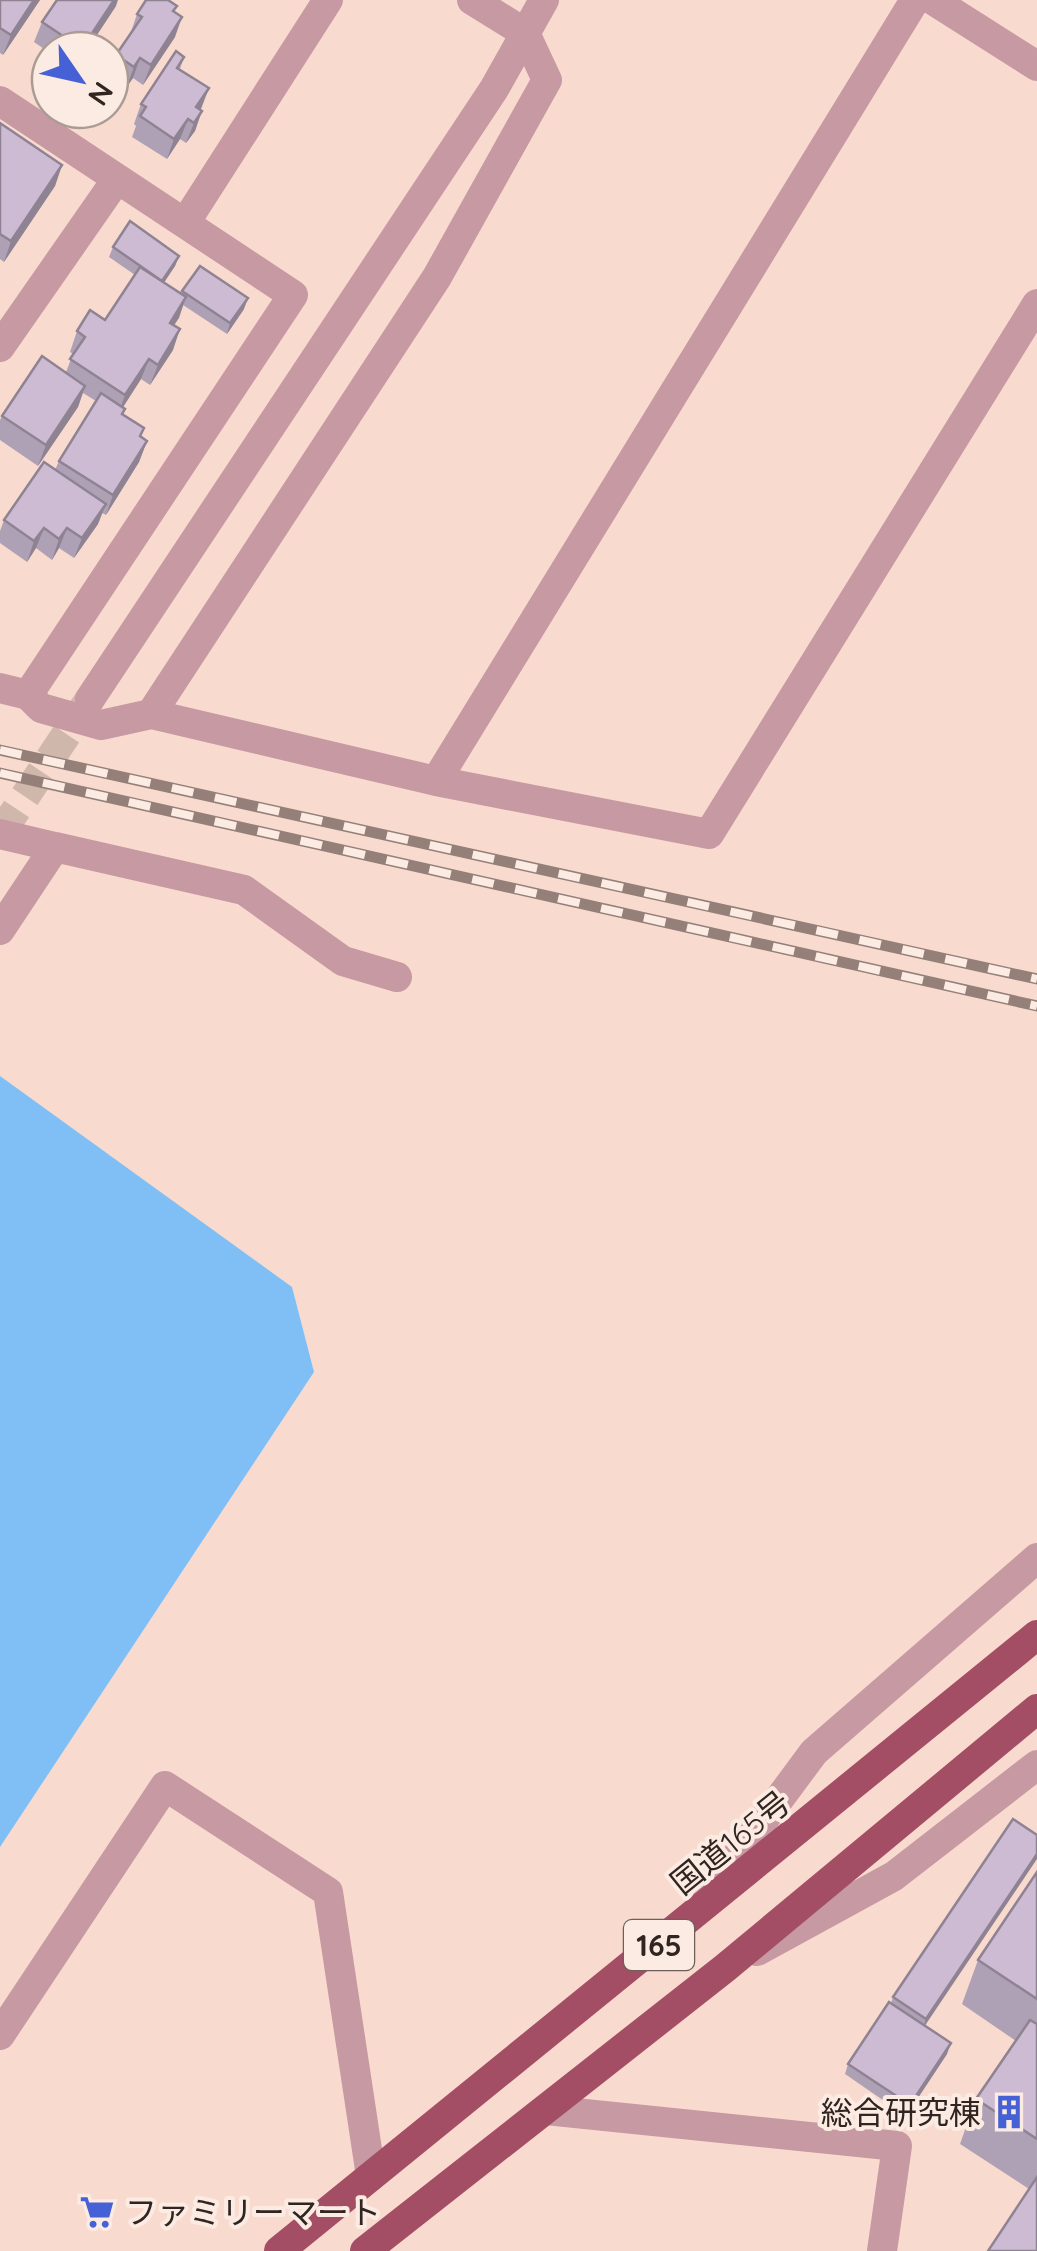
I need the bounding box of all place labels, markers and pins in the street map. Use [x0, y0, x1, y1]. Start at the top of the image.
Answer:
place label: 総合研究棟 [821, 2092, 981, 2132]
building icon: 総合研究棟 [990, 2093, 1028, 2131]
place label: ファミリーマート [125, 2192, 381, 2232]
supermarket icon: ファミリーマート [78, 2193, 116, 2231]

